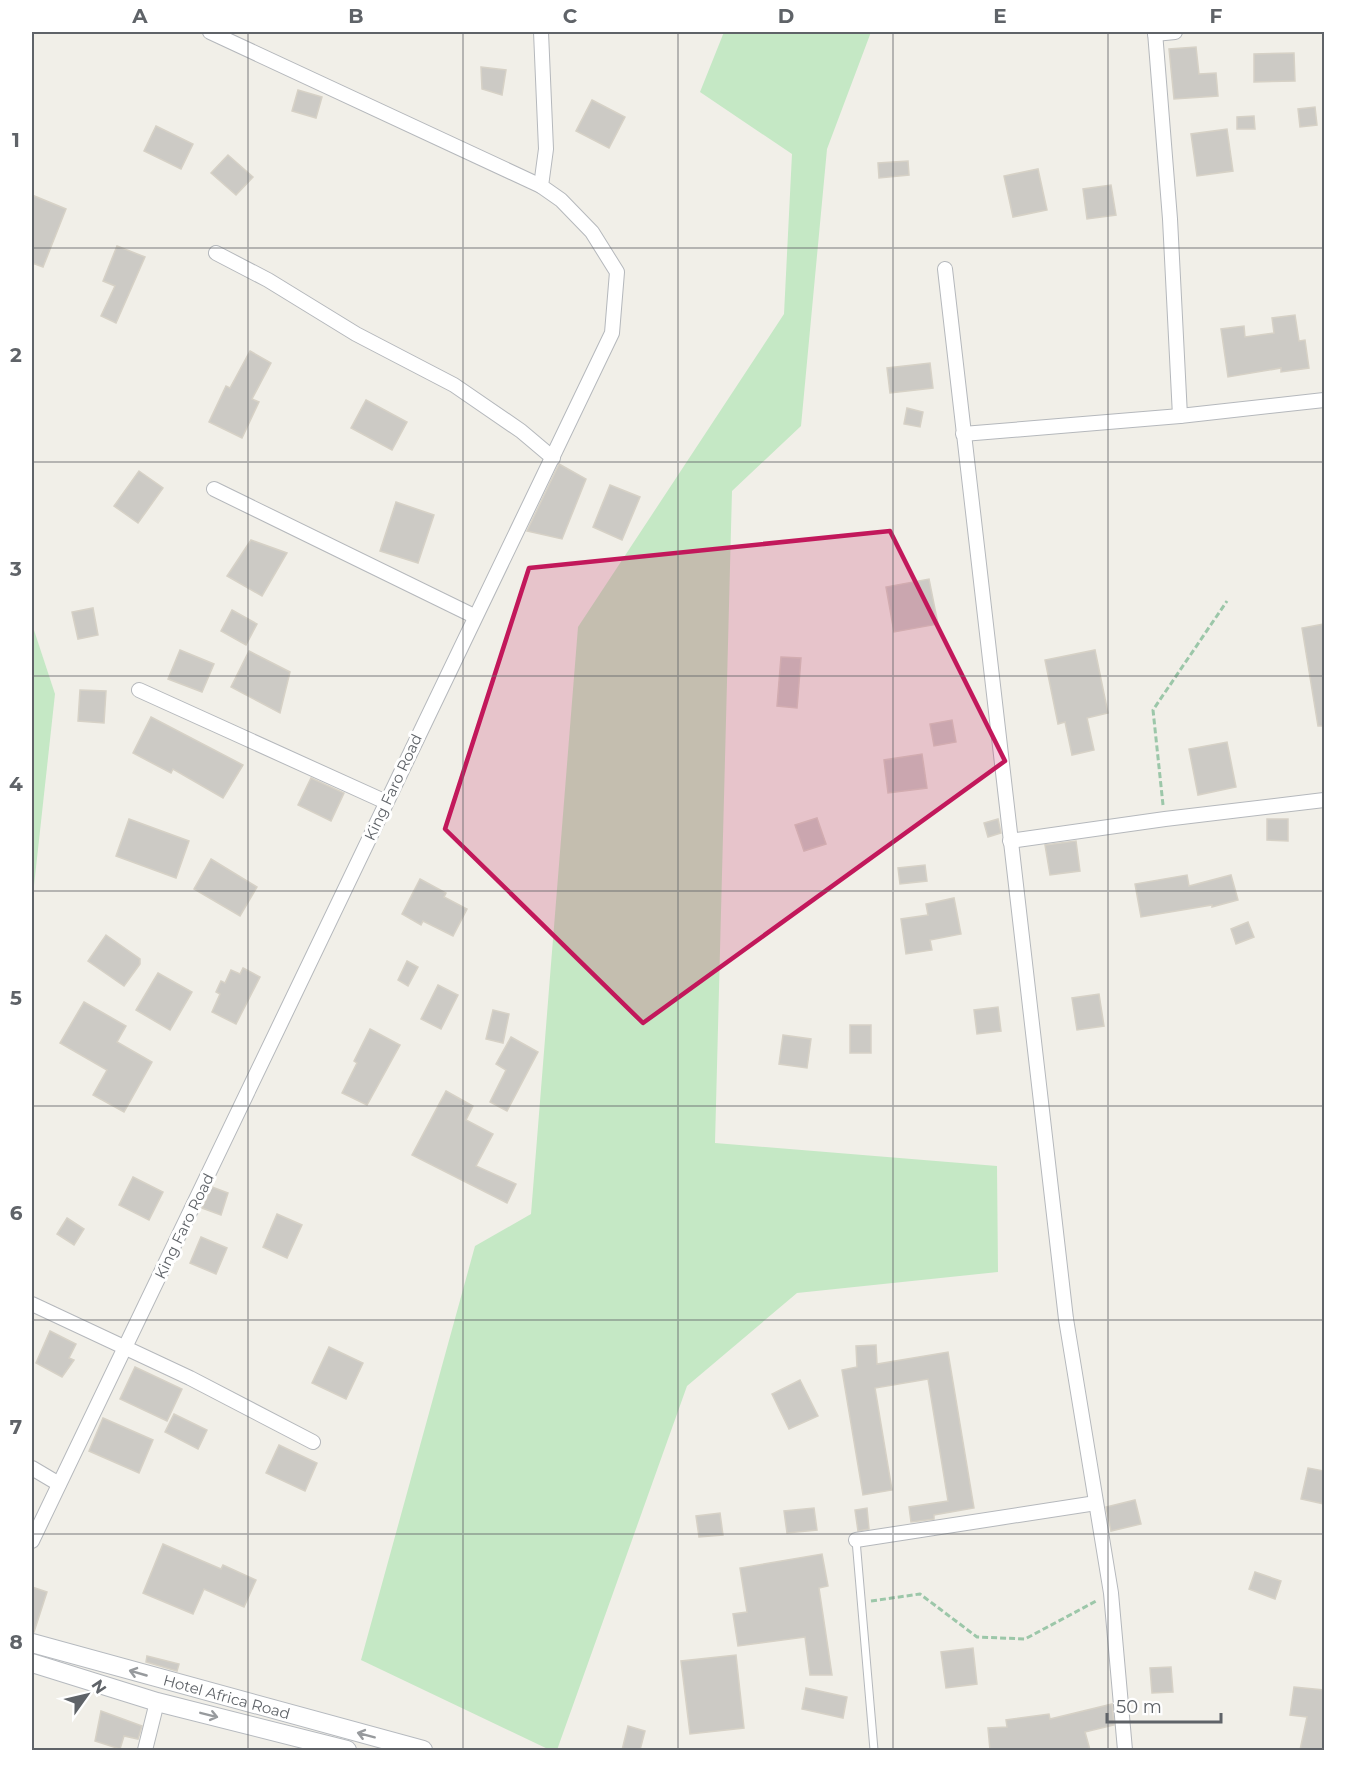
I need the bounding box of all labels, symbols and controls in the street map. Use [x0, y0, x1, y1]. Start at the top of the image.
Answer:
text: A [131, 4, 148, 28]
text: B [348, 4, 364, 28]
text: C [563, 4, 578, 28]
text: D [778, 4, 794, 28]
text: E [993, 4, 1007, 28]
text: F [1210, 4, 1223, 28]
text: 1 [12, 128, 20, 152]
text: 2 [10, 343, 22, 367]
text: 3 [9, 557, 22, 581]
street label: King Faro Road [360, 731, 426, 843]
text: 4 [9, 772, 23, 796]
text: 5 [10, 986, 22, 1010]
street label: King Faro Road [150, 1170, 218, 1282]
text: 6 [10, 1201, 23, 1225]
text: 7 [10, 1415, 22, 1439]
text: 8 [9, 1630, 23, 1654]
north arrow [57, 1665, 117, 1725]
one-way arrow [129, 1667, 148, 1678]
street label: Hotel Africa Road [161, 1670, 292, 1723]
text: N [88, 1676, 111, 1698]
scale bar [1107, 1686, 1221, 1724]
text: 50 m [1116, 1696, 1162, 1718]
one-way arrow [199, 1709, 218, 1721]
one-way arrow [357, 1729, 376, 1741]

